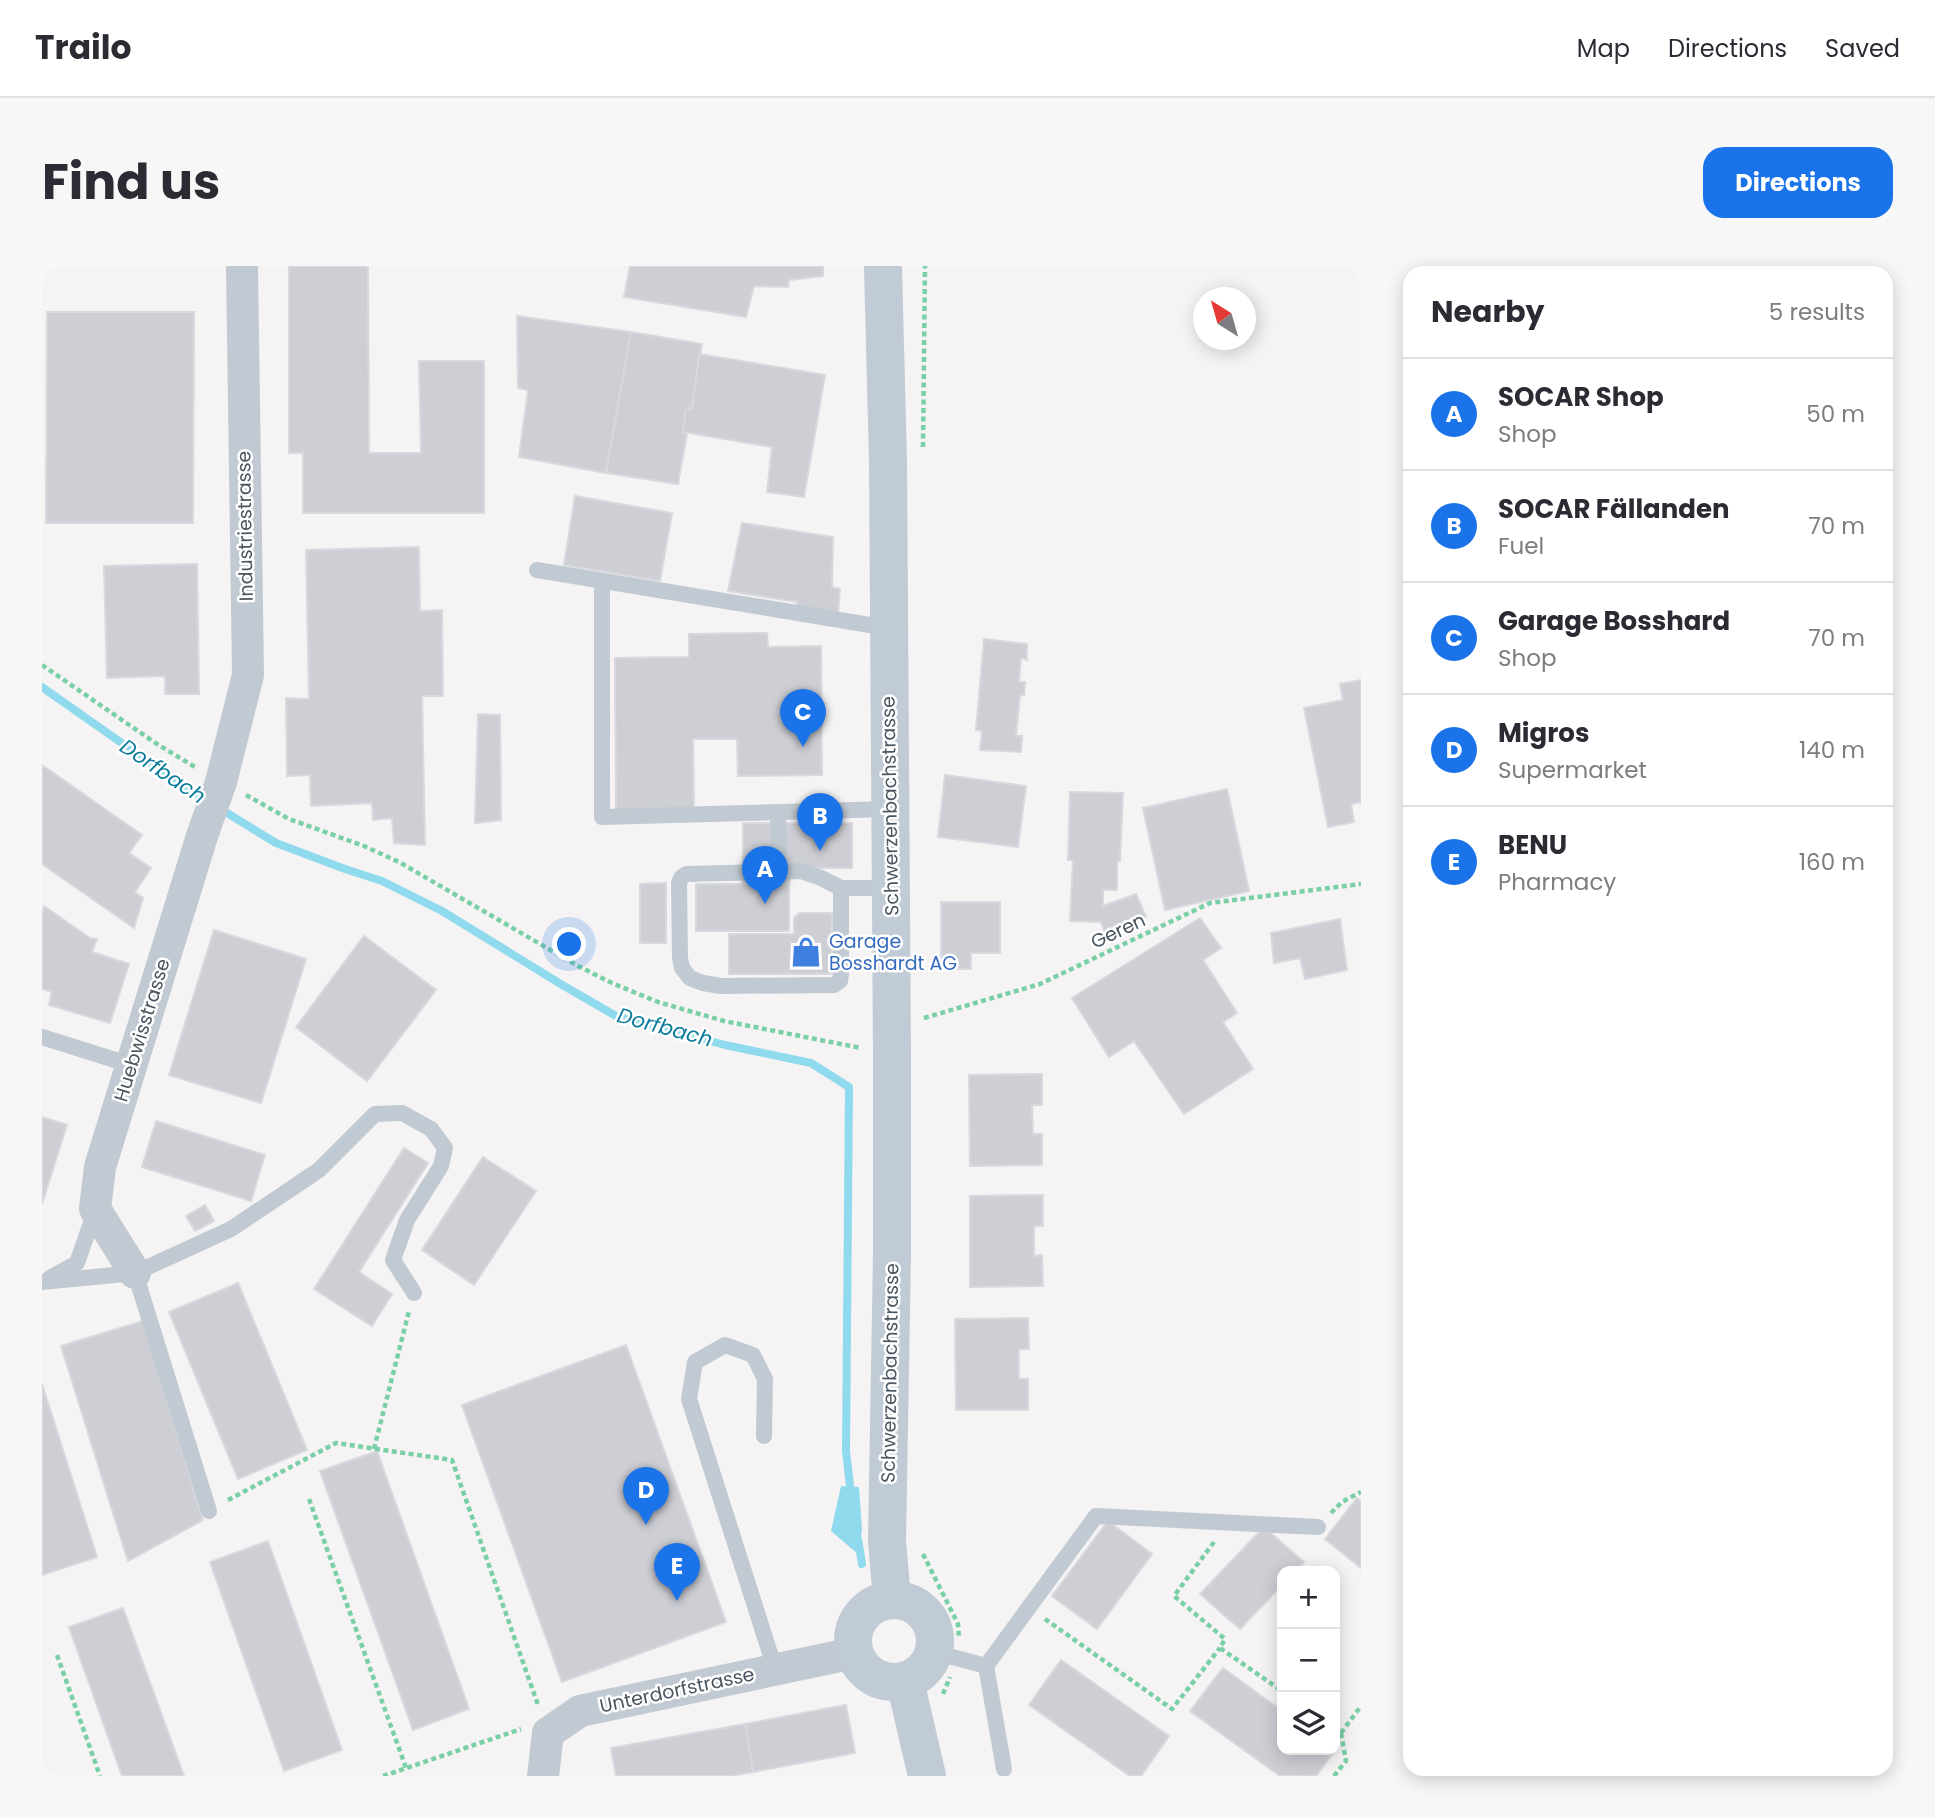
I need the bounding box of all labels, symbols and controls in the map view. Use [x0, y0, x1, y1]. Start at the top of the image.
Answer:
text: Trailo [35, 24, 132, 71]
text: Map [1577, 32, 1630, 65]
text: Directions [1668, 32, 1787, 65]
text: Saved [1825, 32, 1900, 65]
button: Directions [1703, 147, 1893, 218]
text: Find us [42, 148, 220, 216]
north arrow [1193, 287, 1256, 350]
text: Nearby [1431, 290, 1545, 333]
text: 5 results [1769, 296, 1865, 328]
text: SOCAR Shop [1498, 379, 1664, 415]
text: A [1446, 398, 1462, 430]
text: 50 m [1806, 398, 1865, 430]
text: Shop [1498, 418, 1557, 450]
street label: Industriestrasse [230, 450, 260, 602]
text: SOCAR Fällanden [1498, 491, 1729, 527]
text: B [1446, 510, 1462, 542]
text: 70 m [1808, 510, 1865, 542]
text: Fuel [1498, 530, 1544, 562]
text: Garage Bosshard [1498, 603, 1730, 639]
text: C [1445, 622, 1463, 654]
text: 70 m [1808, 622, 1865, 654]
text: Shop [1498, 642, 1557, 674]
pin: C [780, 689, 826, 747]
street label: Schwerzenbachstrasse [875, 696, 905, 916]
text: Migros [1498, 715, 1589, 751]
water label: Dorfbach [114, 732, 212, 810]
text: D [1446, 734, 1462, 766]
text: 140 m [1799, 734, 1865, 766]
text: Supermarket [1498, 754, 1647, 786]
pin: B [797, 793, 843, 851]
text: BENU [1498, 827, 1567, 863]
pin: A [742, 846, 788, 904]
text: E [1448, 846, 1460, 878]
text: 160 m [1799, 846, 1865, 878]
text: Pharmacy [1498, 866, 1616, 898]
street label: Geren [1086, 907, 1150, 955]
your location [552, 927, 586, 961]
place label: Garage Bosshardt AG [829, 928, 957, 977]
shop icon: Garage Bosshardt AG [789, 935, 823, 969]
street label: Huebwisstrasse [107, 955, 177, 1105]
water label: Dorfbach [614, 1000, 716, 1054]
street label: Schwerzenbachstrasse [875, 1263, 905, 1483]
pin: D [623, 1467, 669, 1525]
pin: E [654, 1543, 700, 1601]
map controls [1277, 1566, 1340, 1755]
button: + [1277, 1566, 1340, 1629]
button: − [1277, 1629, 1340, 1692]
street label: Unterdorfstrasse [597, 1660, 757, 1720]
button: layers [1277, 1692, 1340, 1755]

